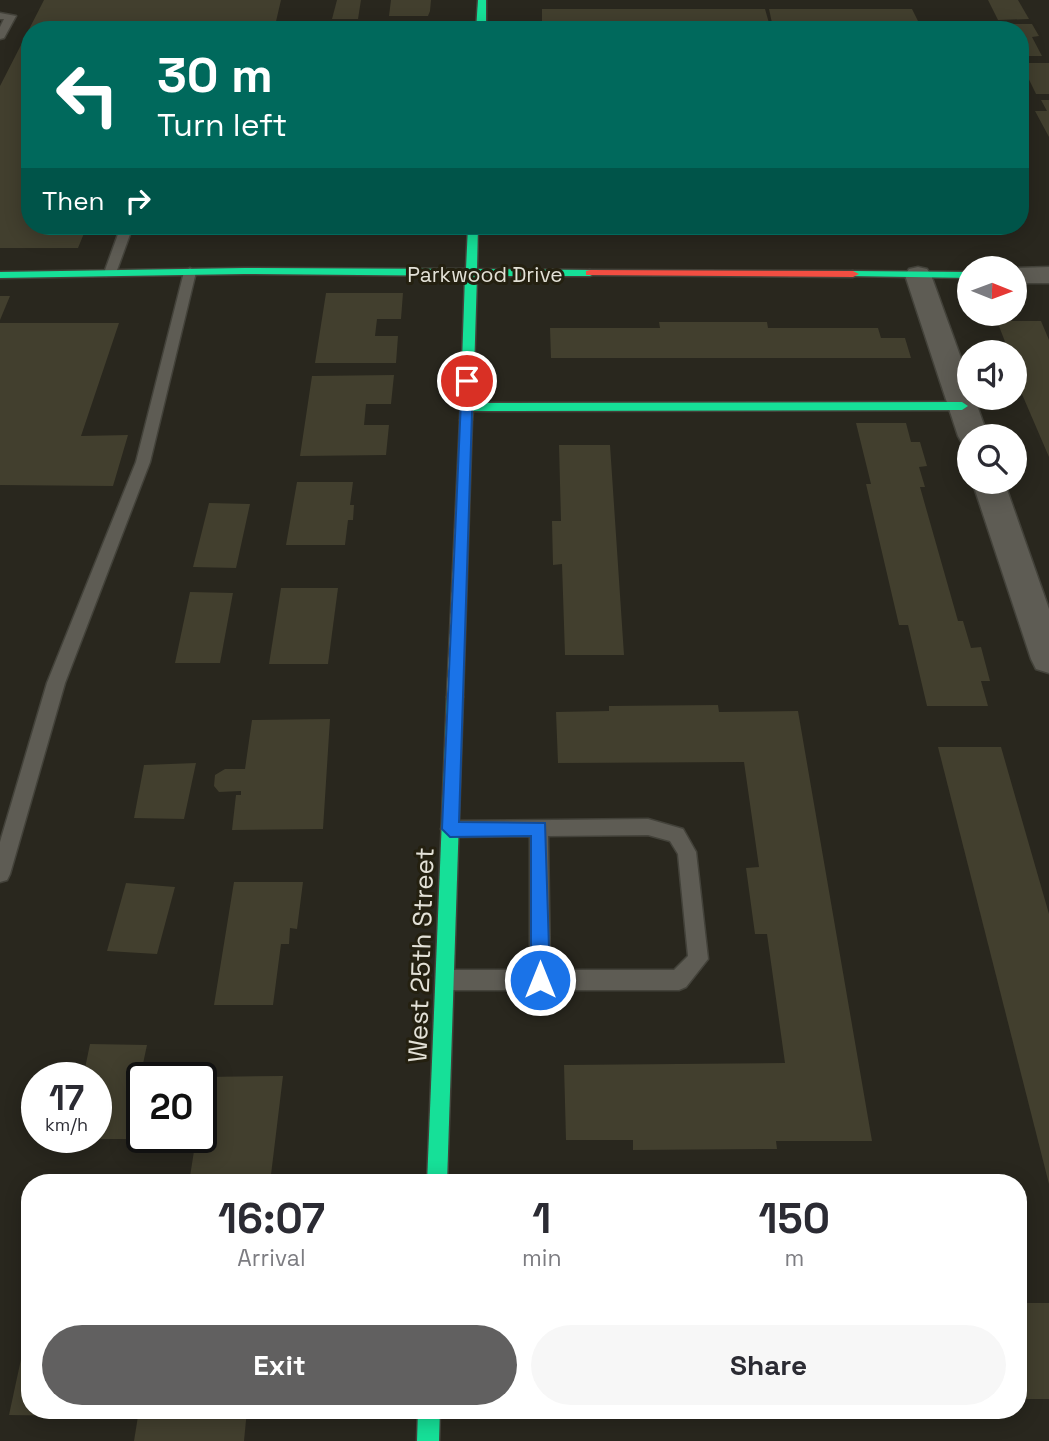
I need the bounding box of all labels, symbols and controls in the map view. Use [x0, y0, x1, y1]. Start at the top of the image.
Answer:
text: 30 m [157, 44, 273, 106]
icon: left [42, 49, 133, 140]
text: Turn left [157, 105, 287, 145]
icon: right [119, 182, 157, 220]
text: Then [42, 184, 105, 218]
north arrow [957, 256, 1027, 326]
map controls [957, 256, 1027, 494]
street label: Parkwood Drive [407, 261, 563, 288]
button: sound [957, 340, 1027, 410]
pin [437, 351, 497, 411]
icon: arrive [448, 362, 486, 400]
button: search [957, 424, 1027, 494]
street label: West 25th Street [400, 847, 442, 1063]
position arrow [503, 943, 577, 1017]
speed limit sign: 20 [126, 1062, 217, 1153]
text: 17 [49, 1076, 84, 1120]
text: km/h [45, 1113, 88, 1136]
text: 16:07 [218, 1192, 325, 1245]
text: 1 [532, 1192, 551, 1245]
text: 150 [759, 1192, 830, 1245]
text: Arrival [237, 1243, 306, 1273]
text: min [522, 1243, 562, 1273]
text: m [784, 1243, 804, 1273]
button: Exit [42, 1325, 517, 1405]
button: Share [531, 1325, 1006, 1405]

